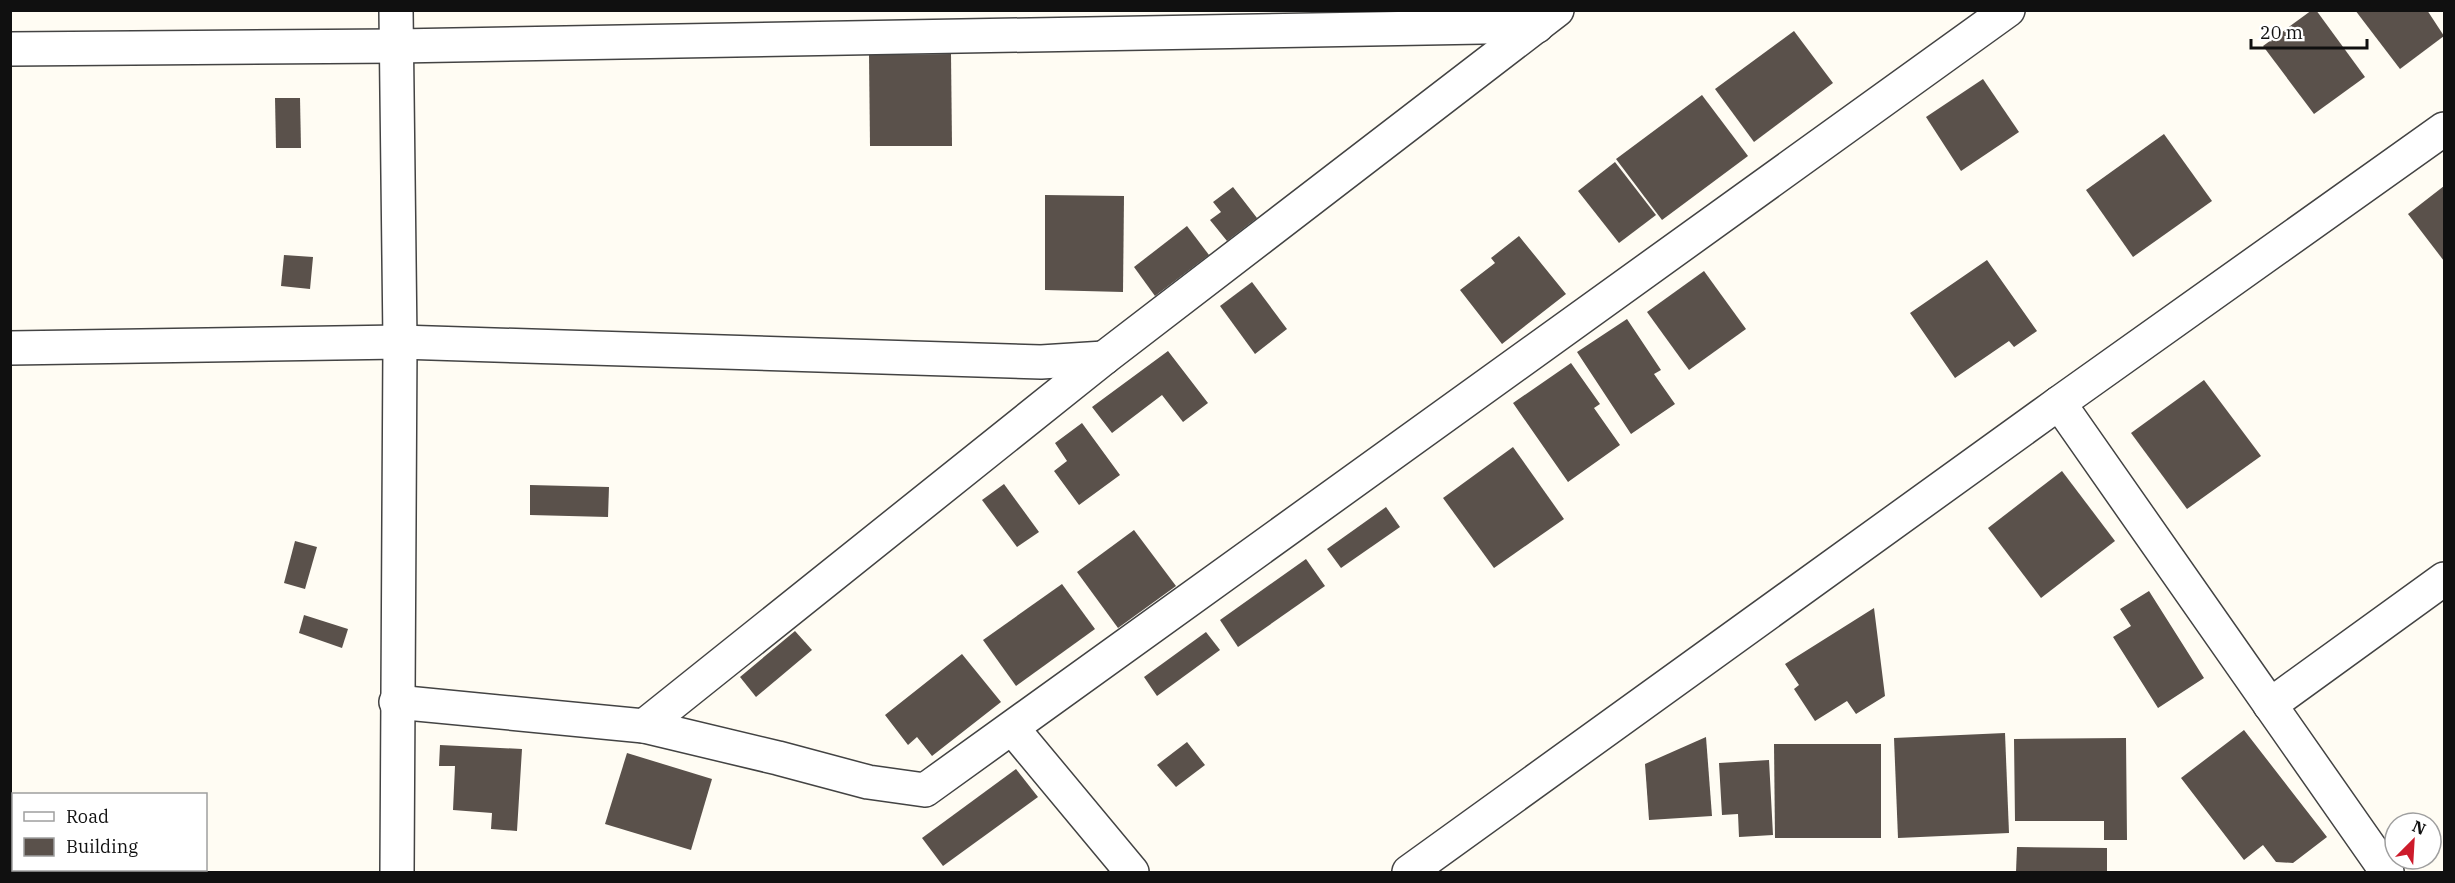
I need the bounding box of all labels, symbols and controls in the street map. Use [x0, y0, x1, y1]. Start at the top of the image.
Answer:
scale bar [2251, 12, 2366, 50]
text: 20 m [2260, 21, 2303, 44]
legend [12, 793, 207, 871]
text: Road [66, 805, 109, 828]
north arrow [2383, 811, 2443, 871]
text: N [2409, 816, 2429, 839]
text: Building [66, 835, 138, 858]

